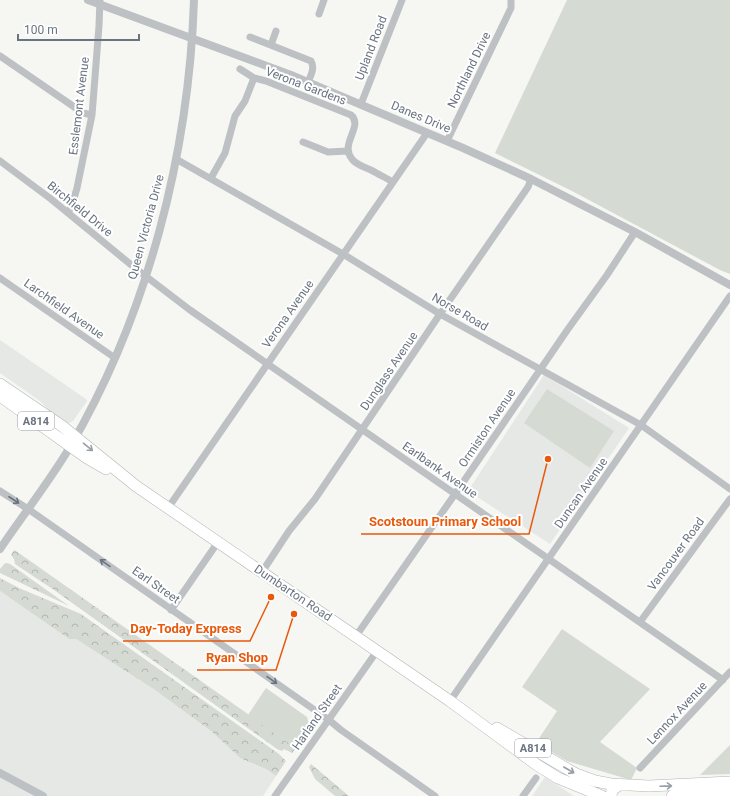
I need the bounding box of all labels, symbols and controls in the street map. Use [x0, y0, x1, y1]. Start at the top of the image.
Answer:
street label: Upland Road [352, 14, 390, 82]
scale bar [18, 16, 139, 42]
text: 100 m [24, 23, 58, 37]
street label: Northland Drive [444, 30, 494, 110]
street label: Esslemont Avenue [66, 56, 92, 156]
street label: Verona Gardens [264, 64, 348, 108]
street label: Danes Drive [389, 98, 453, 136]
street label: Queen Victoria Drive [125, 173, 167, 281]
street label: Birchfield Drive [45, 178, 115, 240]
street label: Larchfield Avenue [21, 276, 107, 342]
street label: Verona Avenue [259, 277, 317, 351]
street label: Norse Road [429, 290, 491, 334]
street label: Dunglass Avenue [358, 329, 420, 413]
street label: Ormiston Avenue [456, 386, 518, 470]
road number: A814 [18, 412, 54, 430]
street label: Earlbank Avenue [400, 439, 480, 501]
one-way arrow [83, 443, 94, 452]
street label: Duncan Avenue [552, 455, 610, 531]
one-way arrow [8, 496, 19, 504]
callout: Scotstoun Primary School [361, 509, 529, 534]
text: Scotstoun Primary School [369, 514, 521, 529]
street label: Vancouver Road [645, 515, 707, 593]
one-way arrow [100, 559, 111, 567]
street label: Dumbarton Road [252, 562, 334, 624]
street label: Earl Street [129, 564, 183, 607]
callout: Day-Today Express [123, 616, 250, 641]
text: Day-Today Express [130, 621, 242, 636]
callout: Ryan Shop [197, 645, 276, 670]
text: Ryan Shop [206, 650, 268, 665]
one-way arrow [267, 676, 278, 684]
street label: Lennox Avenue [644, 679, 710, 747]
street label: Harland Street [289, 682, 345, 752]
road number: A814 [515, 739, 551, 757]
one-way arrow [563, 766, 575, 774]
one-way arrow [659, 782, 672, 789]

